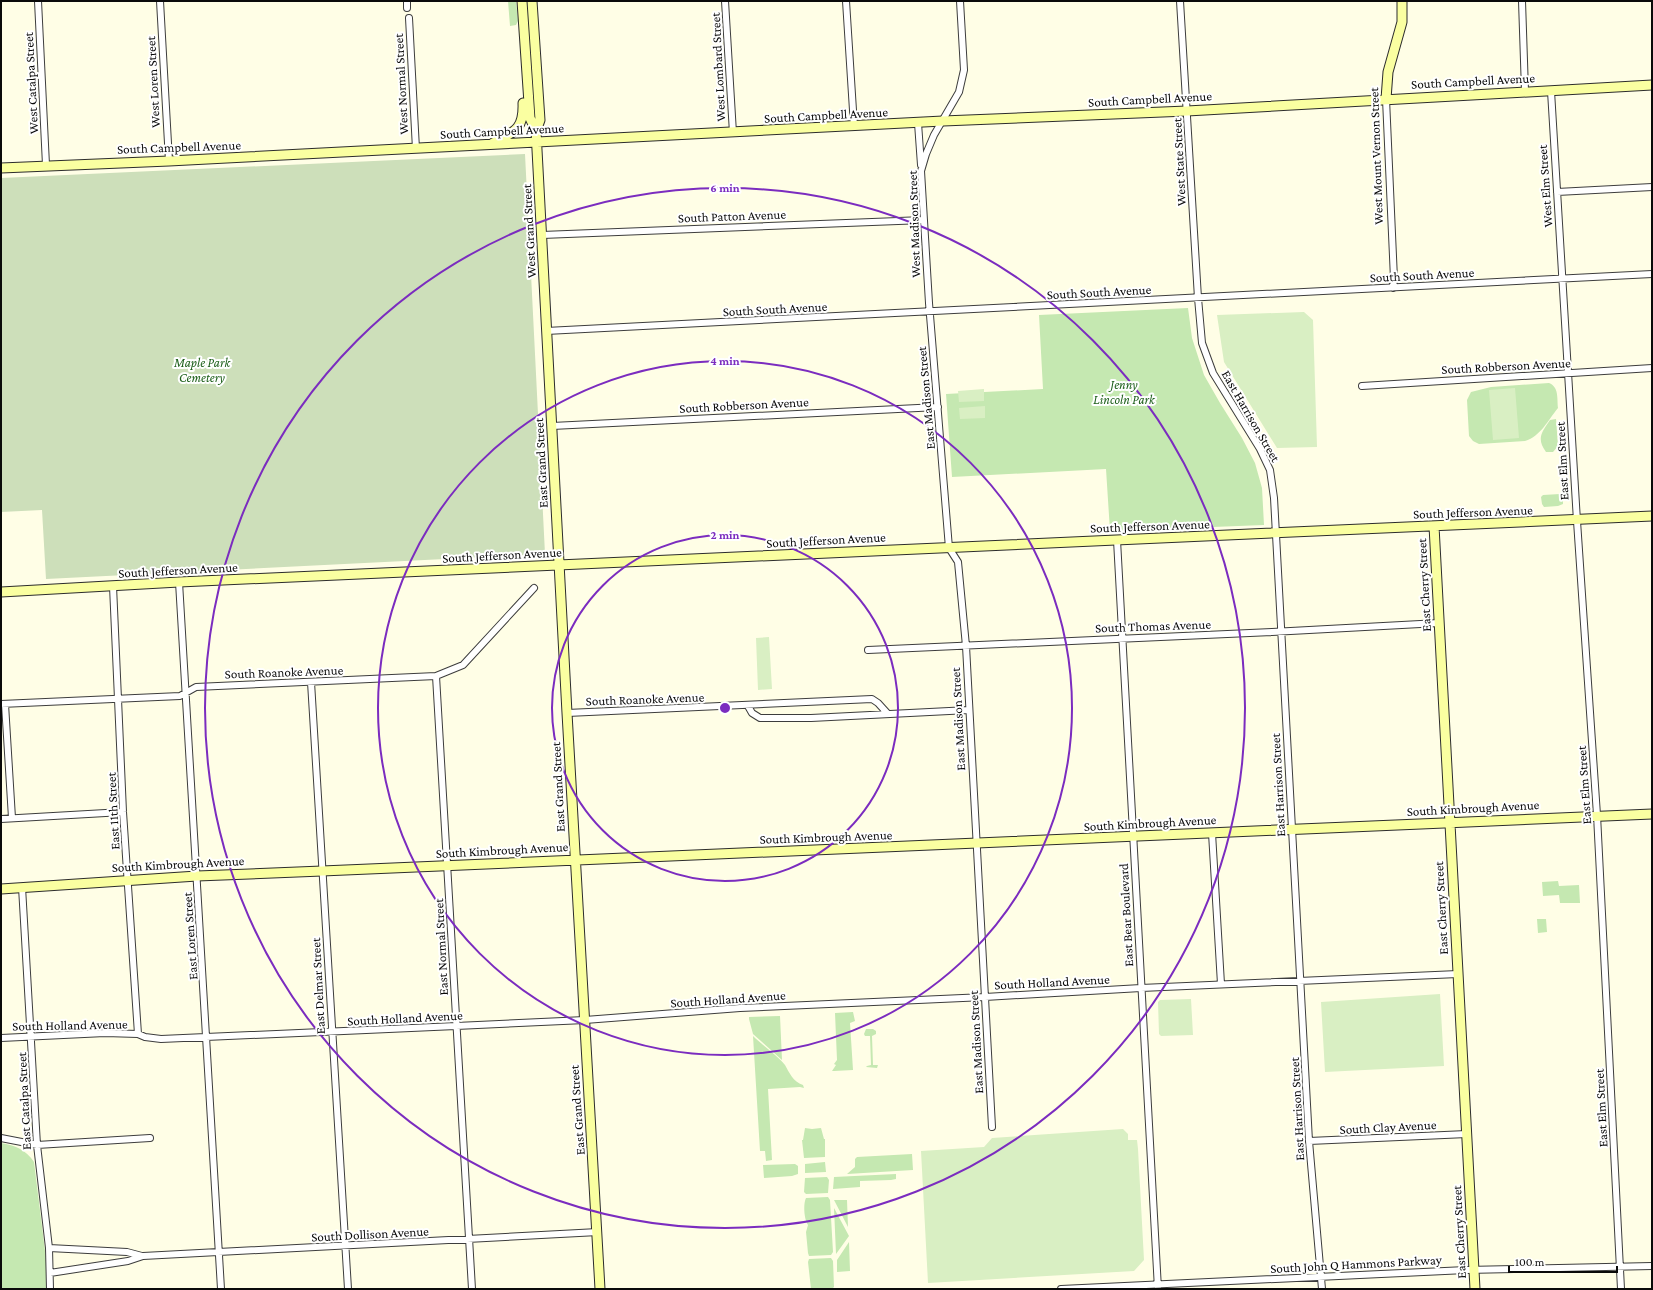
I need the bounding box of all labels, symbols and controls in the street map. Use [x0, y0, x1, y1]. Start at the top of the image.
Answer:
street label: West Lombard Street [708, 11, 728, 122]
street label: West Catalpa Street [21, 31, 41, 134]
street label: West Normal Street [391, 32, 411, 135]
street label: West Loren Street [143, 35, 163, 128]
street label: South Campbell Avenue [1411, 70, 1536, 92]
street label: West Mount Vernon Street [1366, 86, 1386, 225]
street label: South Campbell Avenue [1088, 88, 1213, 110]
street label: South Campbell Avenue [764, 104, 889, 126]
street label: West State Street [1169, 117, 1189, 206]
street label: South Campbell Avenue [440, 120, 565, 142]
street label: South Campbell Avenue [117, 137, 242, 157]
street label: West Elm Street [1535, 144, 1555, 228]
street label: West Madison Street [905, 169, 923, 278]
text: 6 min [710, 181, 740, 195]
street label: West Grand Street [519, 183, 539, 278]
street label: South Patton Avenue [678, 207, 787, 225]
street label: South South Avenue [1369, 265, 1475, 285]
street label: South South Avenue [1046, 282, 1152, 302]
street label: South South Avenue [722, 299, 828, 319]
street label: East Madison Street [914, 345, 938, 450]
text: 4 min [710, 354, 740, 368]
park label: Maple Park Cemetery [173, 355, 231, 385]
street label: South Robberson Avenue [1441, 355, 1571, 377]
street label: East Harrison Street [1219, 367, 1284, 465]
park label: Jenny Lincoln Park [1093, 377, 1156, 407]
street label: South Robberson Avenue [679, 394, 809, 416]
street label: East Grand Street [531, 417, 551, 508]
street label: East Elm Street [1552, 421, 1572, 501]
street label: South Jefferson Avenue [1413, 502, 1533, 522]
street label: South Jefferson Avenue [1090, 516, 1210, 536]
text: 2 min [711, 528, 740, 542]
street label: South Jefferson Avenue [766, 529, 887, 551]
street label: East Cherry Street [1414, 537, 1434, 632]
street label: South Jefferson Avenue [442, 544, 563, 566]
street label: South Jefferson Avenue [118, 559, 239, 581]
street label: South Thomas Avenue [1095, 616, 1211, 636]
street label: South Roanoke Avenue [224, 662, 344, 682]
street label: East Madison Street [948, 666, 968, 771]
street label: South Roanoke Avenue [585, 689, 705, 709]
centre of rings [718, 701, 732, 715]
street label: East Harrison Street [1268, 732, 1288, 837]
street label: East Grand Street [548, 741, 568, 832]
street label: East Elm Street [1574, 745, 1594, 825]
street label: East 11th Street [103, 771, 123, 850]
street label: South Kimbrough Avenue [1406, 797, 1540, 819]
street label: South Kimbrough Avenue [1083, 812, 1217, 834]
street label: South Kimbrough Avenue [759, 827, 893, 847]
street label: South Kimbrough Avenue [435, 839, 569, 861]
street label: South Kimbrough Avenue [111, 853, 245, 875]
street label: East Cherry Street [1431, 860, 1451, 955]
street label: East Bear Boulevard [1116, 863, 1136, 967]
street label: East Loren Street [179, 891, 201, 980]
street label: East Normal Street [431, 897, 451, 996]
street label: East Delmar Street [308, 937, 328, 1035]
street label: South Holland Avenue [994, 971, 1110, 993]
street label: South Holland Avenue [670, 987, 786, 1011]
street label: East Madison Street [966, 989, 986, 1094]
street label: South Holland Avenue [347, 1007, 463, 1029]
street label: South Holland Avenue [12, 1016, 128, 1034]
street label: East Catalpa Street [14, 1051, 34, 1150]
street label: East Harrison Street [1287, 1056, 1307, 1161]
street label: East Grand Street [566, 1064, 588, 1156]
street label: East Elm Street [1591, 1068, 1611, 1148]
street label: South Clay Avenue [1339, 1117, 1437, 1137]
street label: East Cherry Street [1449, 1184, 1469, 1279]
street label: South Dollison Avenue [311, 1223, 429, 1245]
scale bar [1509, 1248, 1617, 1274]
street label: South John Q Hammons Parkway [1270, 1252, 1443, 1276]
text: 100 m [1515, 1255, 1545, 1269]

